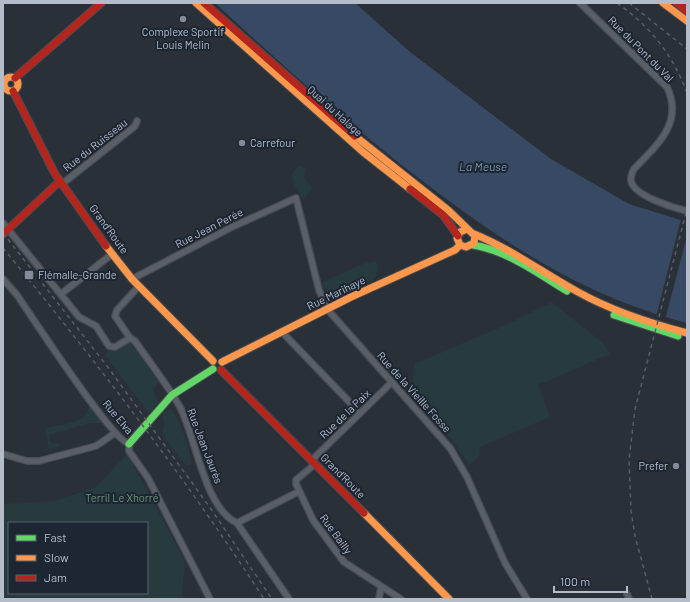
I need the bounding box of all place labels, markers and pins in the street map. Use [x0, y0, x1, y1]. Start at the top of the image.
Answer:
marker: Complexe Sportif Louis Melin [178, 14, 188, 24]
place label: Complexe Sportif Louis Melin [142, 25, 224, 51]
place label: Carrefour [250, 136, 295, 149]
marker: Carrefour [237, 138, 247, 148]
place label: Flémalle-Grande [38, 268, 117, 281]
marker: Flémalle-Grande [23, 269, 35, 281]
place label: Prefer [638, 459, 668, 472]
marker: Prefer [671, 461, 681, 471]

